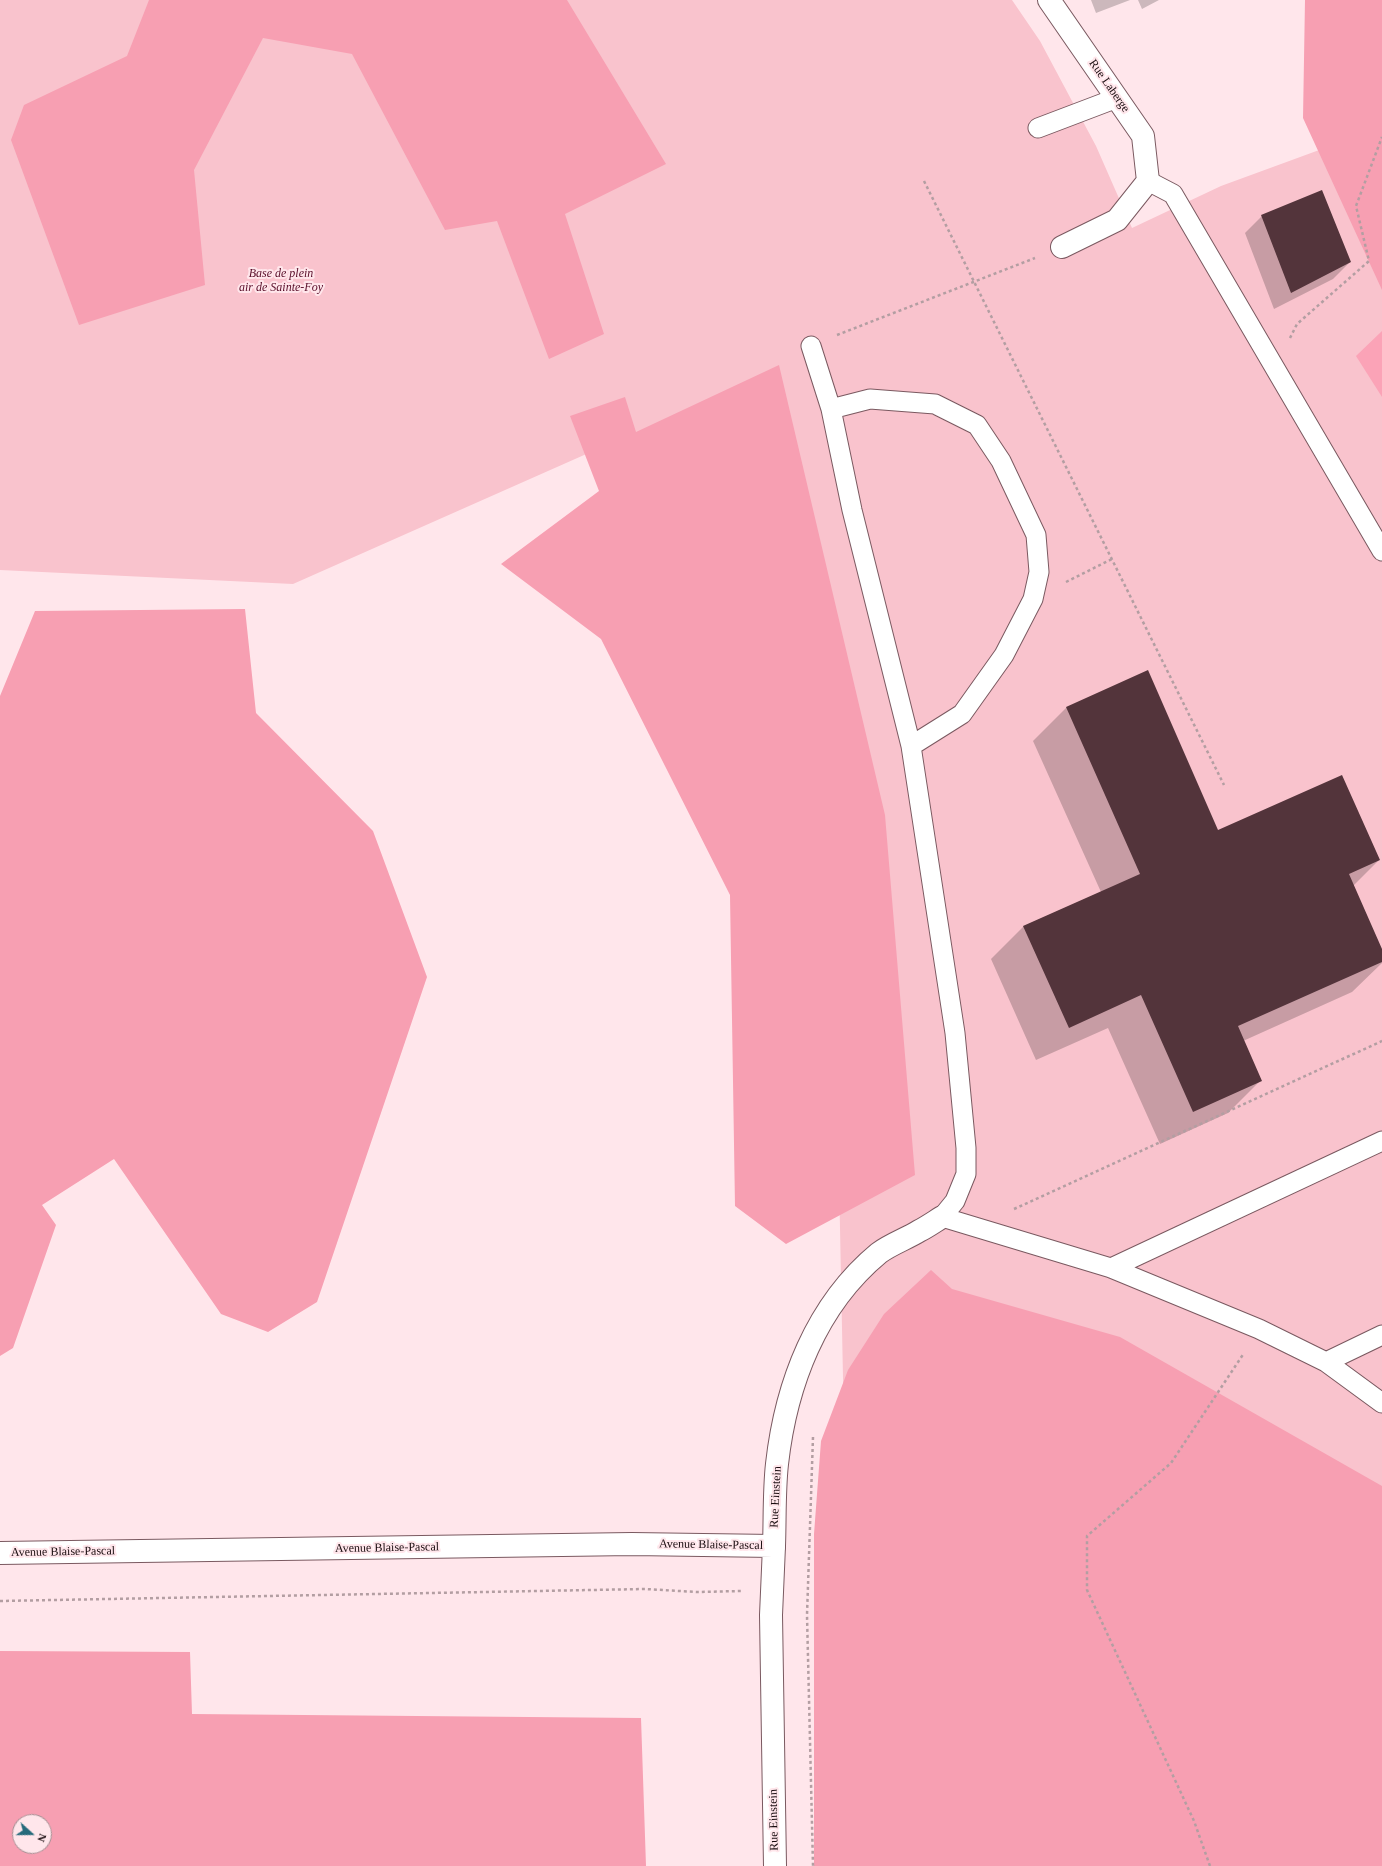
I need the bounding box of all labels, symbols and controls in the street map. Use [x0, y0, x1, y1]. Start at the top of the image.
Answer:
street label: Rue Laberge [1085, 57, 1133, 115]
park label: Base de plein air de Sainte-Foy [239, 267, 323, 295]
street label: Rue Einstein [767, 1466, 785, 1528]
street label: Avenue Blaise-Pascal [659, 1537, 763, 1553]
street label: Avenue Blaise-Pascal [335, 1540, 439, 1556]
street label: Avenue Blaise-Pascal [11, 1544, 115, 1560]
street label: Rue Einstein [766, 1789, 782, 1851]
north arrow [12, 1814, 52, 1854]
text: N [35, 1832, 49, 1844]

